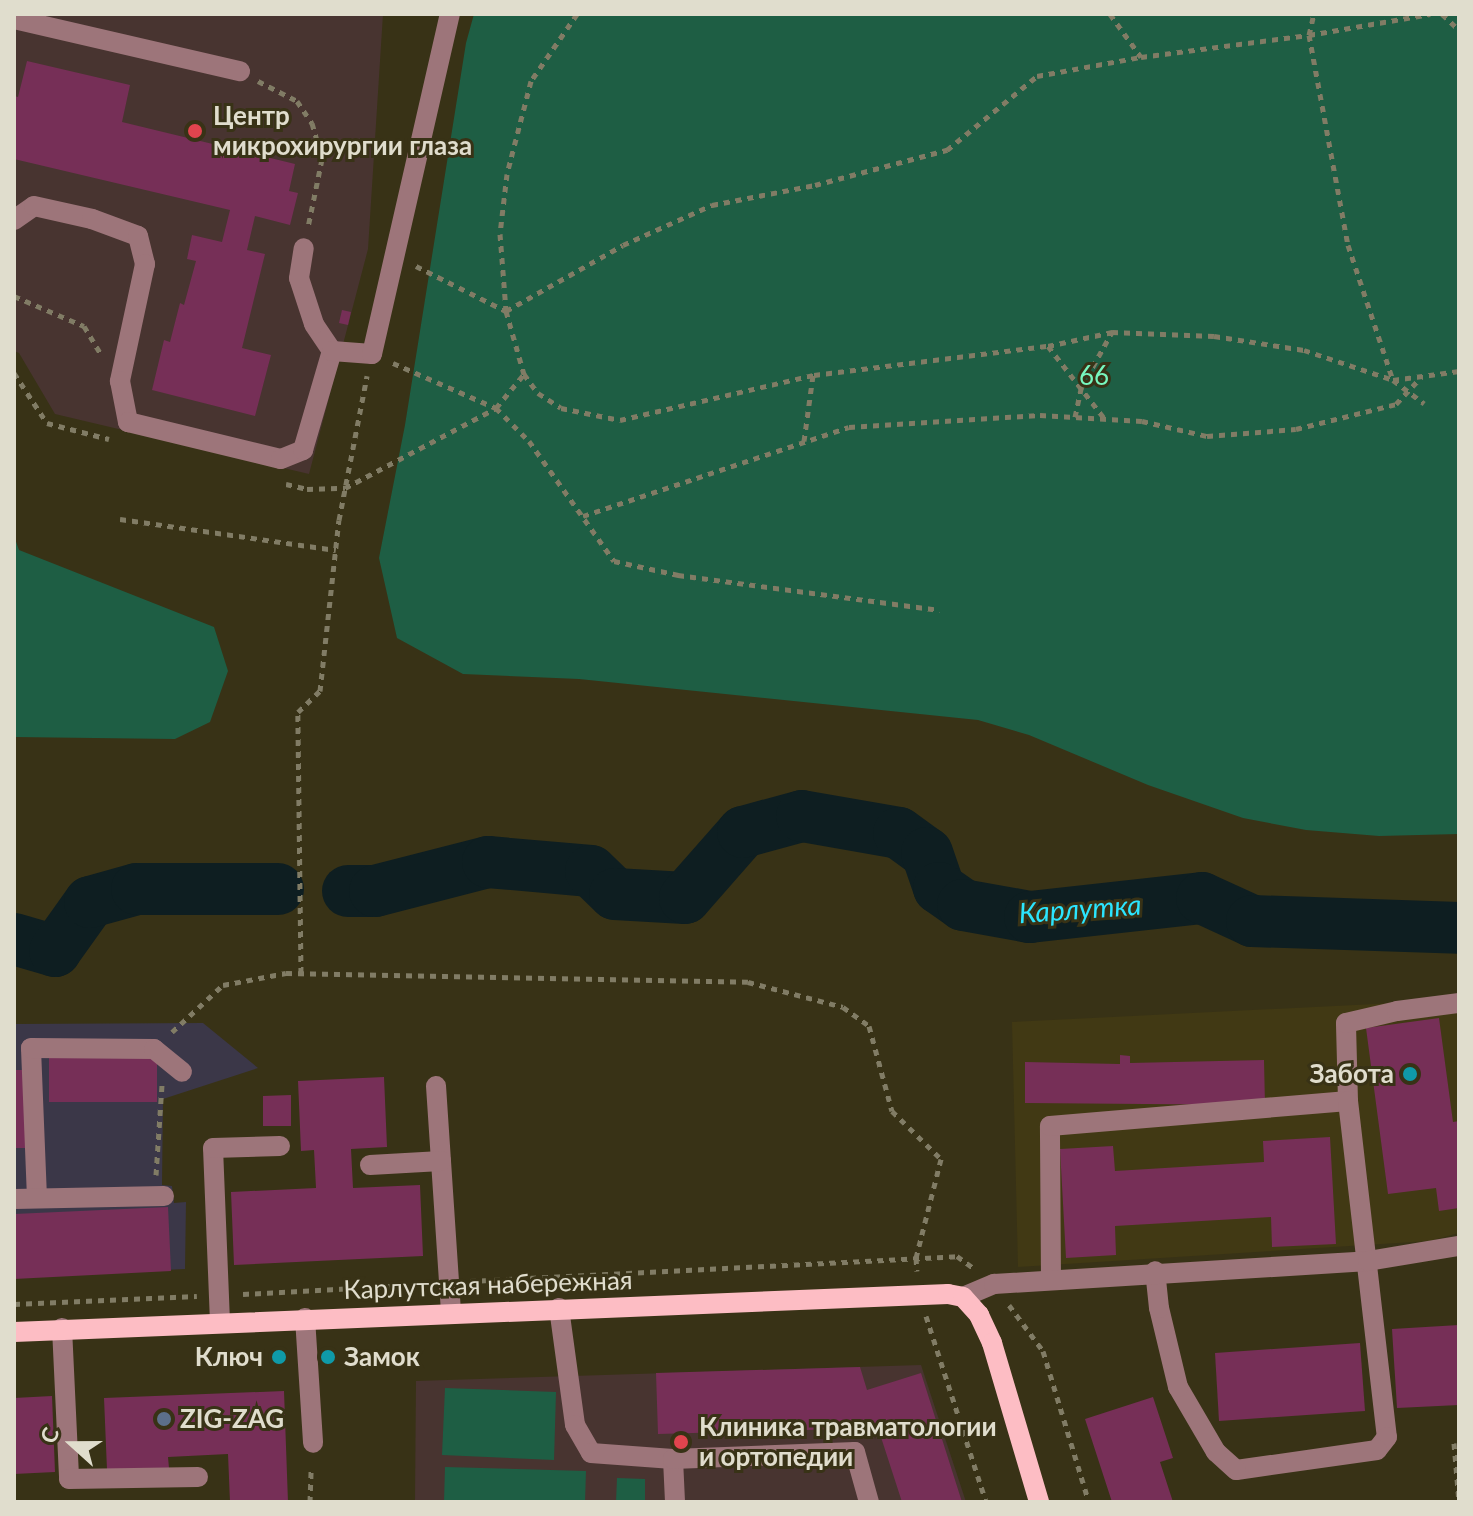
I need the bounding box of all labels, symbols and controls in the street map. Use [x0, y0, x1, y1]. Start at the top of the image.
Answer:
place label: Центр микрохирургии глаза [213, 100, 472, 162]
marker: Центр микрохирургии глаза [184, 120, 206, 142]
park label: 66 [1079, 360, 1109, 392]
water label: Карлутка [1017, 887, 1143, 929]
place label: Забота [1309, 1058, 1394, 1090]
marker: Забота [1401, 1065, 1419, 1083]
street label: Карлутская набережная [343, 1264, 633, 1306]
place label: Ключ [195, 1341, 263, 1373]
place label: Замок [344, 1341, 420, 1373]
marker: Ключ [270, 1348, 288, 1366]
marker: Замок [319, 1348, 337, 1366]
place label: ZIG-ZAG [180, 1403, 284, 1435]
north arrow [32, 1404, 112, 1484]
marker: ZIG-ZAG [155, 1410, 173, 1428]
place label: Клиника травматологии и ортопедии [699, 1411, 997, 1472]
text: С [34, 1424, 64, 1447]
marker: Клиника травматологии и ортопедии [670, 1431, 692, 1453]

